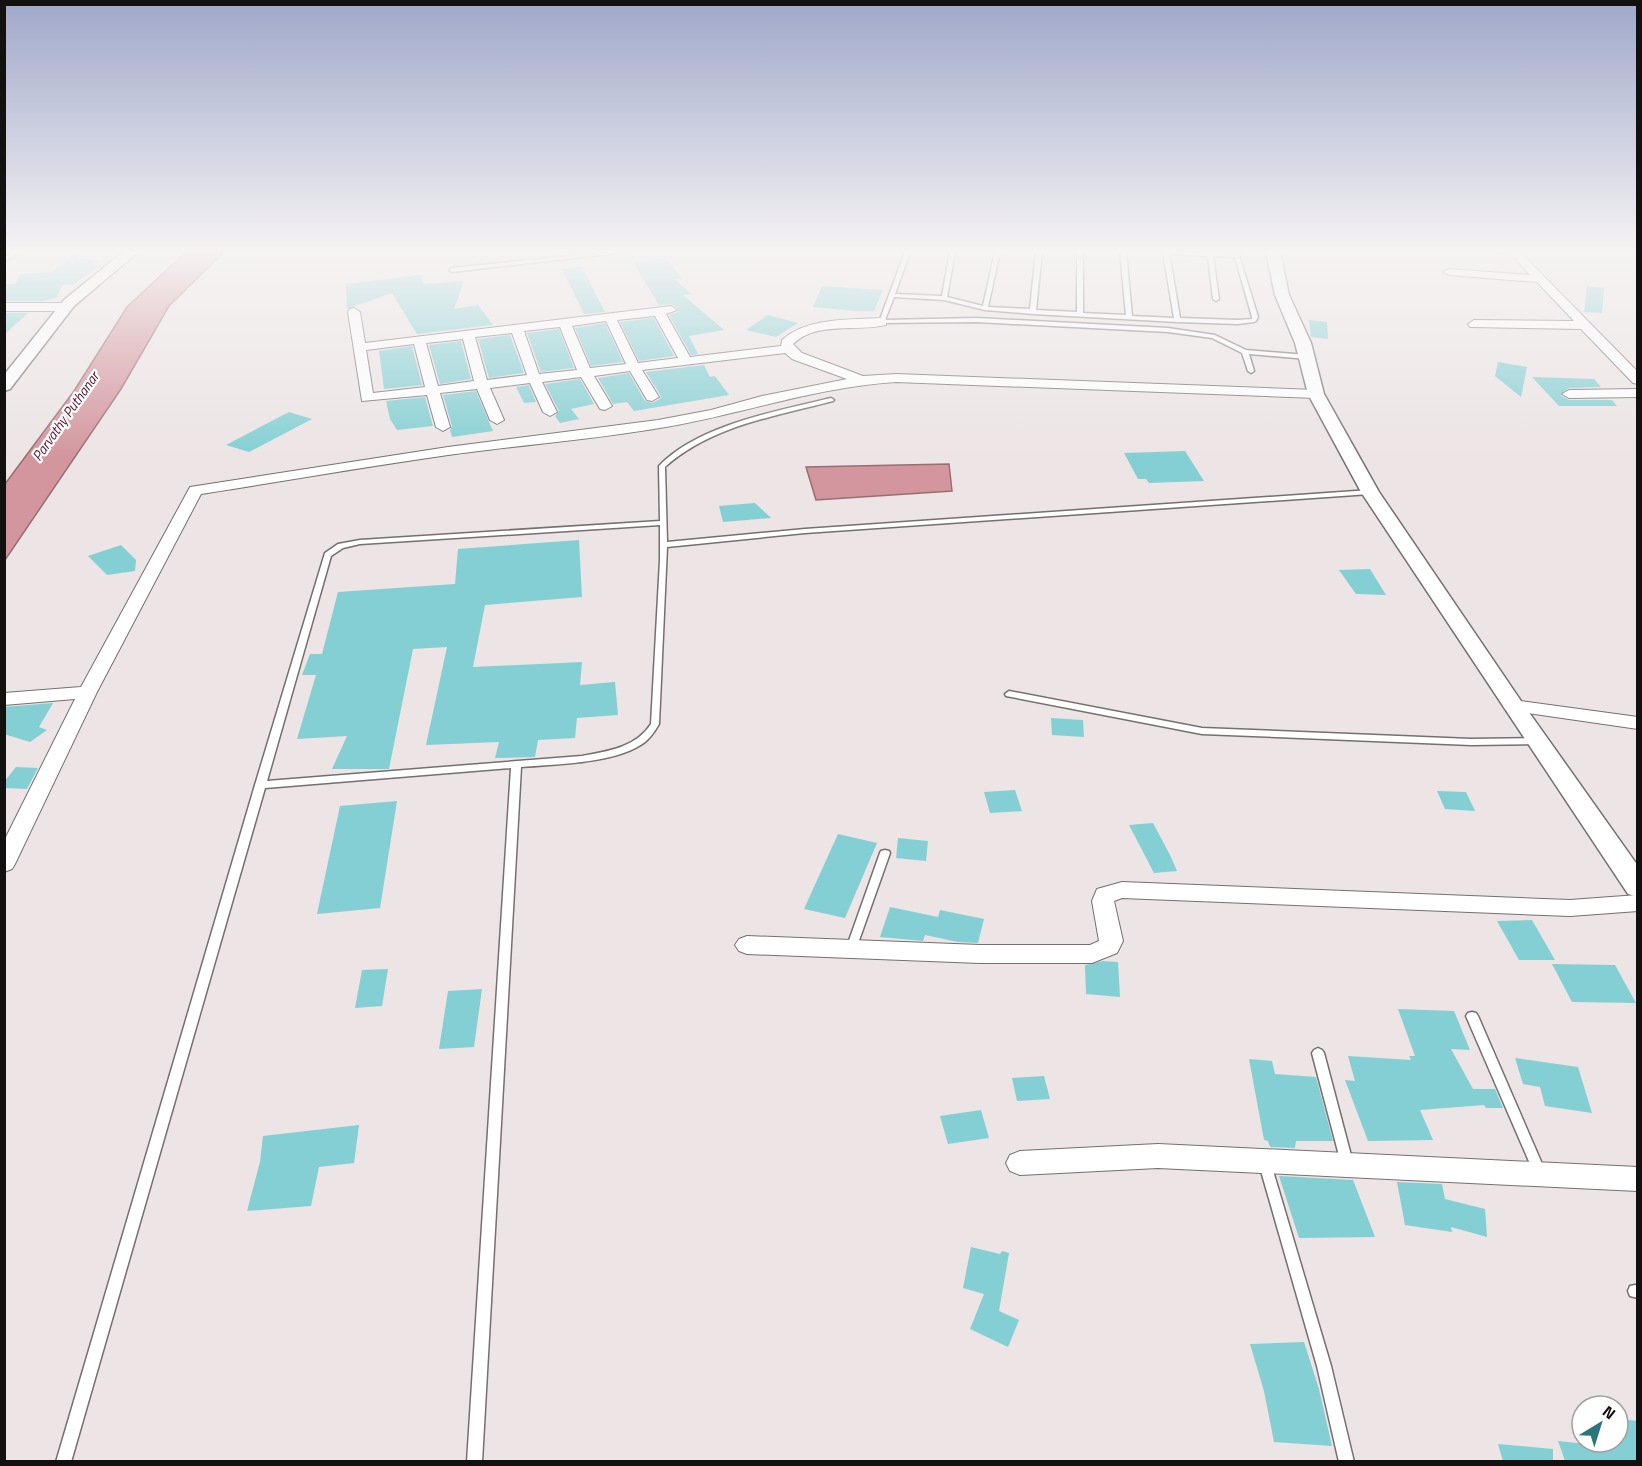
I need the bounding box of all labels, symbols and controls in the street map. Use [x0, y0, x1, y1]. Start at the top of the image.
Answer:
water label: Parvathy Puthanar [26, 366, 104, 465]
north arrow [1570, 1394, 1630, 1454]
text: N [1597, 1399, 1621, 1425]

